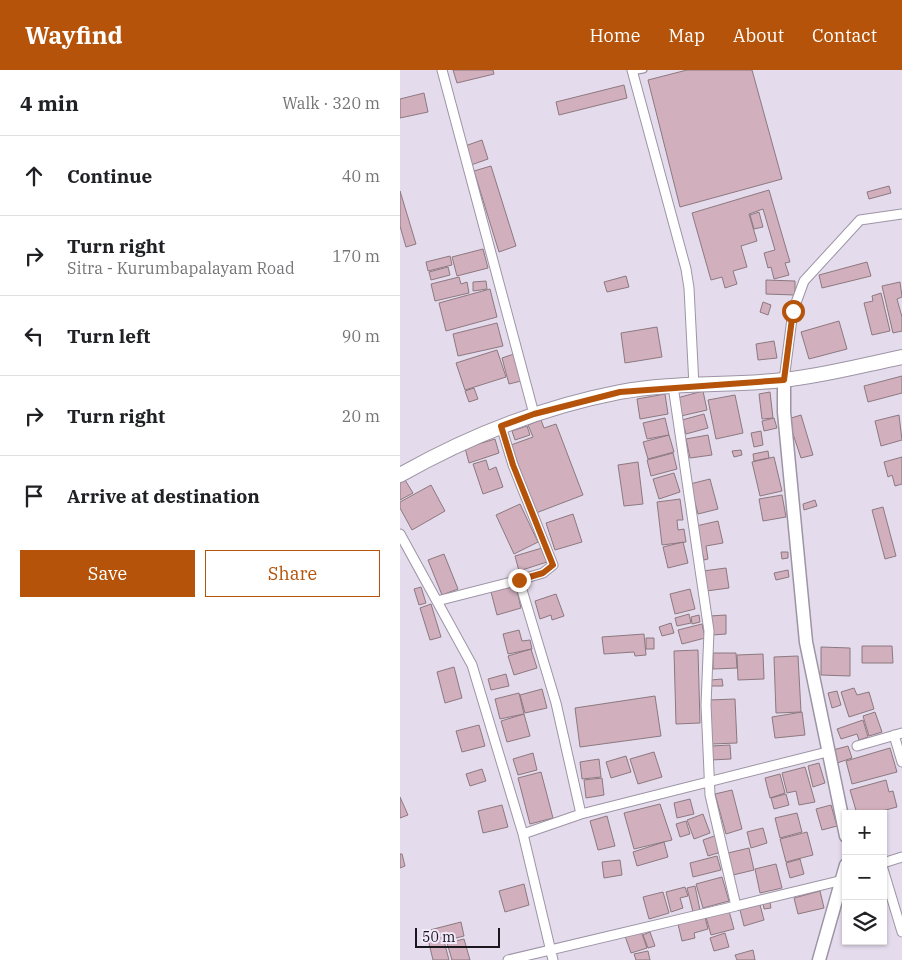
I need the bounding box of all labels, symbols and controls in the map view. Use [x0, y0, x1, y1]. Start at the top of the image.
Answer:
text: Wayfind [25, 19, 123, 51]
text: Home [589, 24, 641, 47]
text: Map [669, 24, 705, 47]
text: About [733, 24, 784, 47]
text: Contact [812, 24, 877, 47]
text: 4 min [20, 89, 79, 117]
text: Walk · 320 m [282, 93, 380, 113]
icon: ahead [20, 162, 48, 190]
text: Continue [67, 164, 152, 188]
text: 40 m [342, 166, 380, 186]
text: Turn right [67, 234, 165, 258]
icon: right [20, 242, 48, 270]
text: 170 m [332, 246, 380, 266]
text: Sitra - Kurumbapalayam Road [67, 258, 295, 278]
route start [782, 300, 805, 323]
icon: left [20, 322, 48, 350]
text: Turn left [67, 324, 150, 348]
text: 90 m [342, 326, 380, 346]
icon: right [20, 402, 48, 430]
text: Turn right [67, 404, 165, 428]
text: 20 m [342, 406, 380, 426]
icon: arrive [20, 482, 48, 510]
text: Arrive at destination [67, 484, 260, 508]
button: Save [20, 550, 195, 597]
button: Share [205, 550, 380, 597]
route end [508, 569, 531, 592]
map controls [842, 810, 887, 945]
button: + [842, 810, 887, 855]
button: − [842, 855, 887, 900]
button: layers [842, 900, 887, 945]
scale bar [415, 925, 500, 948]
text: 50 m [422, 928, 455, 946]

